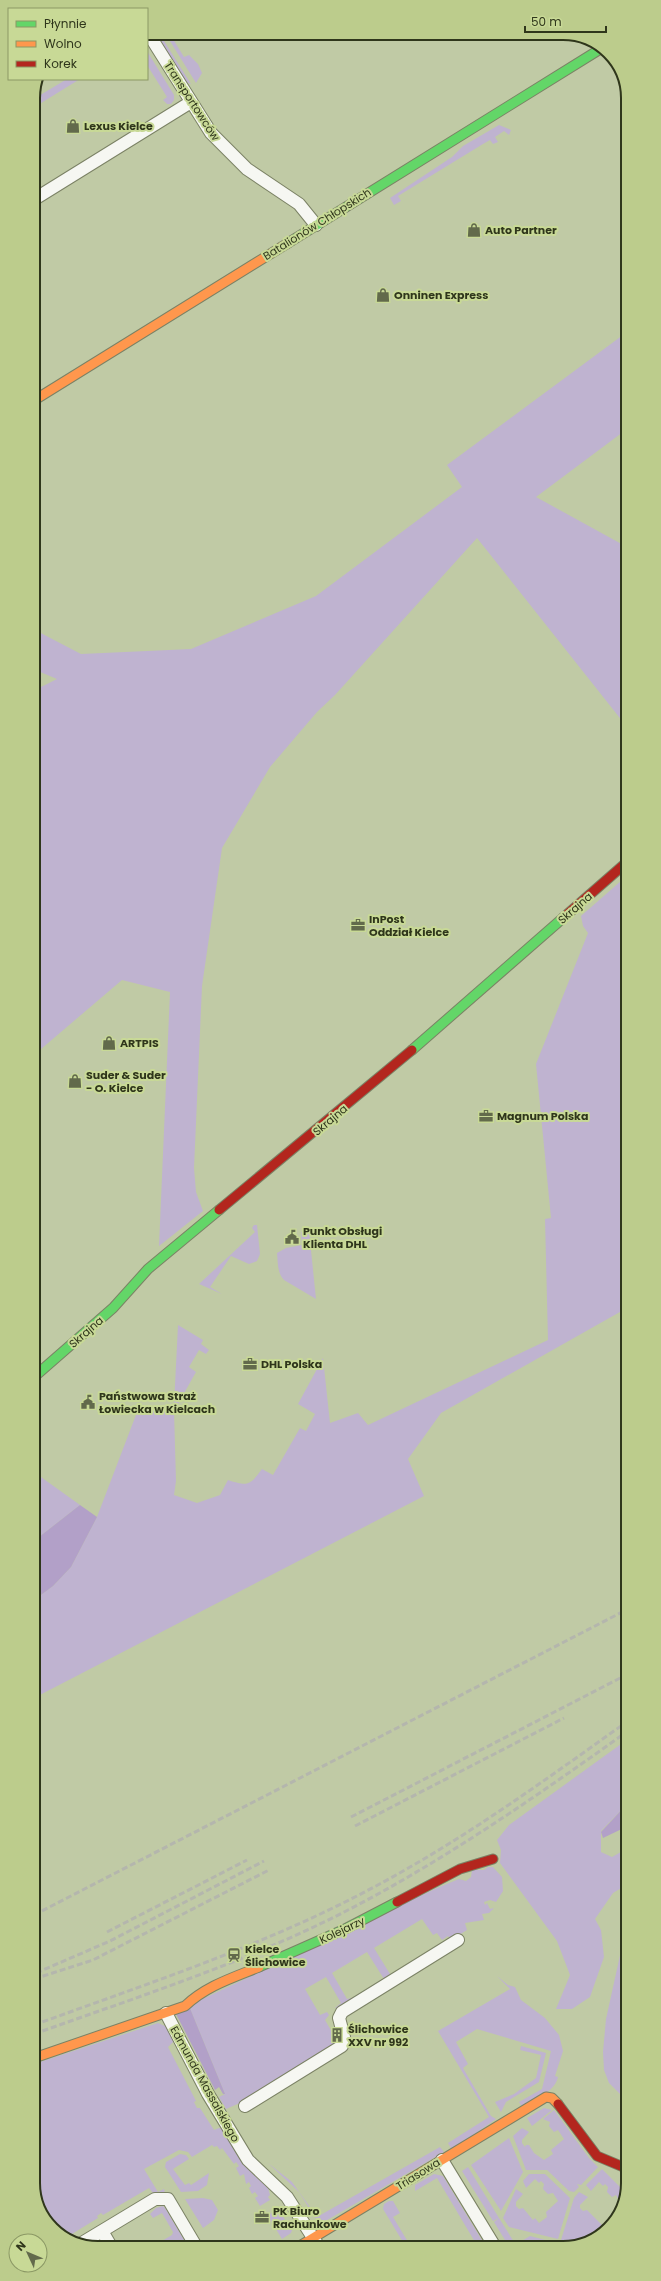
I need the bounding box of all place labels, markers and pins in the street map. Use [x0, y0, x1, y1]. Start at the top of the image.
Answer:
shop icon: Lexus Kielce [65, 118, 81, 134]
place label: Lexus Kielce [84, 118, 153, 134]
shop icon: Auto Partner [466, 222, 482, 238]
place label: Auto Partner [485, 222, 557, 238]
shop icon: Onninen Express [375, 287, 391, 303]
place label: Onninen Express [394, 287, 488, 303]
place label: InPost Oddział Kielce [369, 911, 449, 940]
office icon: InPost Oddział Kielce [350, 917, 366, 933]
shop icon: ARTPIS [101, 1035, 117, 1051]
place label: ARTPIS [120, 1035, 159, 1051]
place label: Suder & Suder - O. Kielce [86, 1067, 166, 1096]
shop icon: Suder & Suder - O. Kielce [67, 1073, 83, 1089]
office icon: Magnum Polska [478, 1108, 494, 1124]
place label: Magnum Polska [497, 1108, 588, 1124]
place label: Punkt Obsługi Klienta DHL [303, 1223, 382, 1252]
public building icon: Punkt Obsługi Klienta DHL [284, 1229, 300, 1245]
office icon: DHL Polska [242, 1356, 258, 1372]
place label: DHL Polska [261, 1356, 322, 1372]
place label: Państwowa Straż Łowiecka w Kielcach [99, 1388, 215, 1417]
public building icon: Państwowa Straż Łowiecka w Kielcach [80, 1394, 96, 1410]
place label: Kielce Ślichowice [245, 1941, 306, 1970]
station icon: Kielce Ślichowice [226, 1947, 242, 1963]
place label: Ślichowice XXV nr 992 [348, 2021, 409, 2050]
building icon: Ślichowice XXV nr 992 [329, 2027, 345, 2043]
place label: PK Biuro Rachunkowe [273, 2203, 347, 2232]
office icon: PK Biuro Rachunkowe [254, 2209, 270, 2225]

